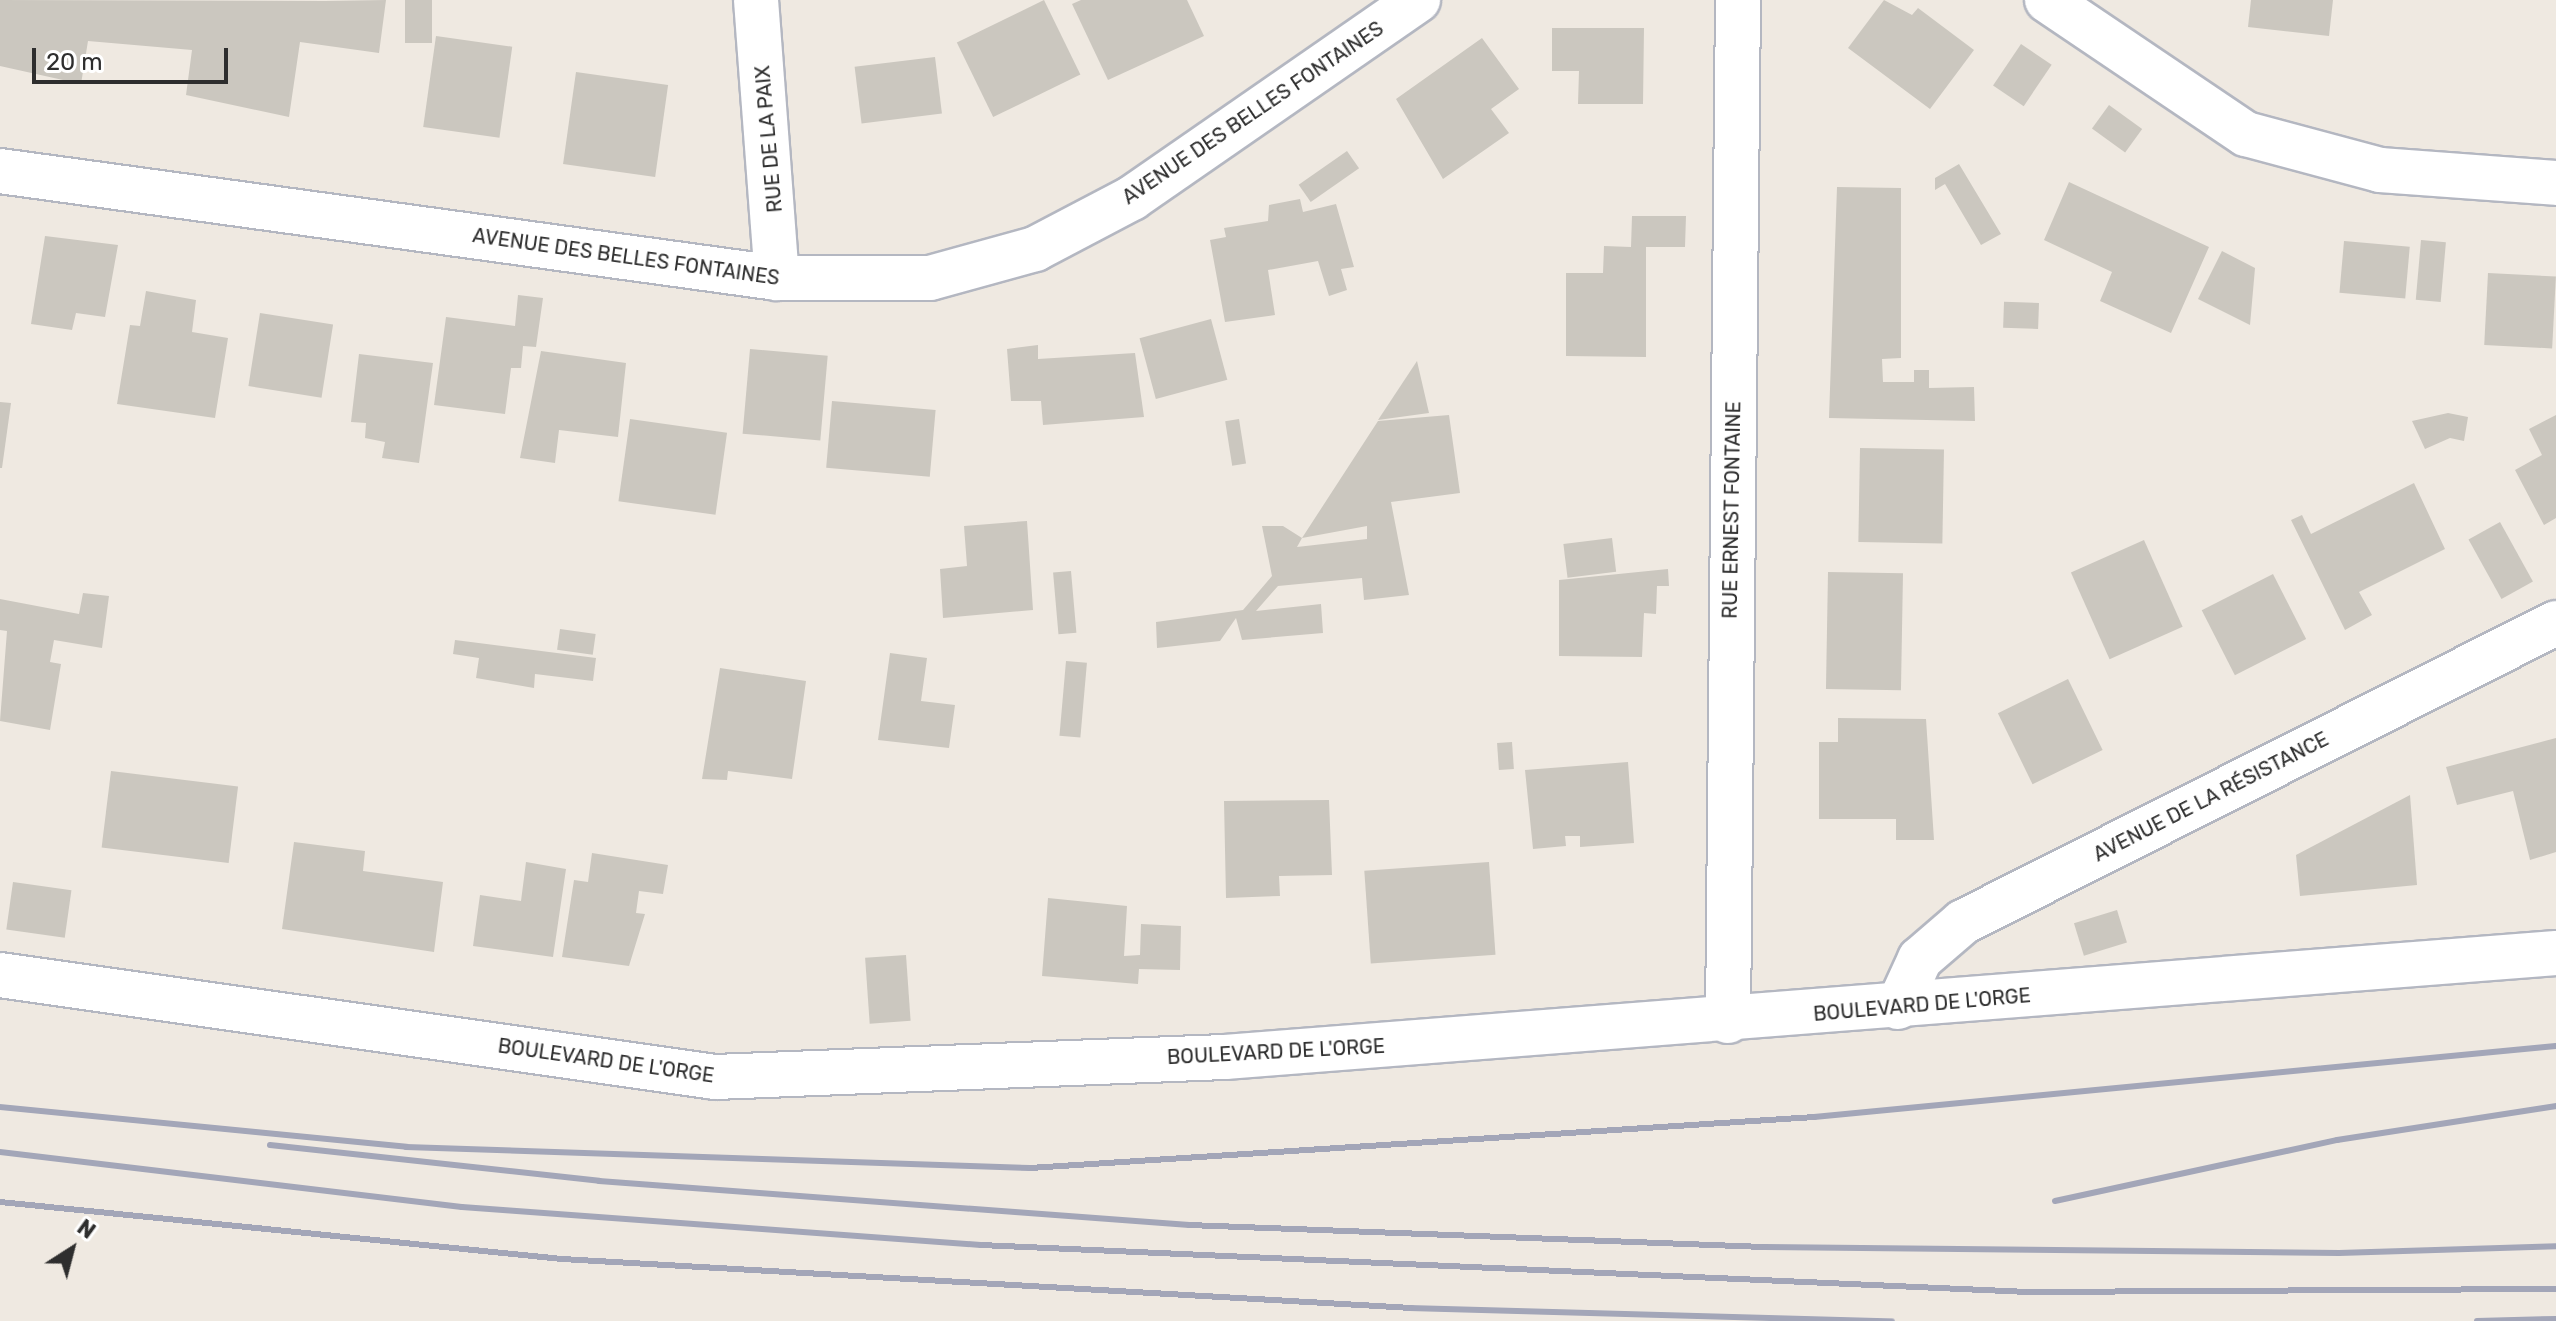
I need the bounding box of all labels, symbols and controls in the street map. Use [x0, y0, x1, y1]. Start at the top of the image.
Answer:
street label: AVENUE DES BELLES FONTAINES [1118, 16, 1388, 210]
scale bar [36, 32, 232, 82]
text: 20 m [46, 48, 103, 76]
street label: RUE DE LA PAIX [751, 64, 787, 214]
street label: AVENUE DES BELLES FONTAINES [471, 224, 781, 290]
street label: RUE ERNEST FONTAINE [1718, 401, 1746, 619]
street label: AVENUE DE LA RÉSISTANCE [2089, 727, 2333, 867]
street label: BOULEVARD DE L'ORGE [1812, 984, 2032, 1026]
street label: BOULEVARD DE L'ORGE [496, 1034, 716, 1088]
street label: BOULEVARD DE L'ORGE [1166, 1034, 1386, 1070]
north arrow [32, 1209, 112, 1289]
text: N [72, 1214, 101, 1245]

